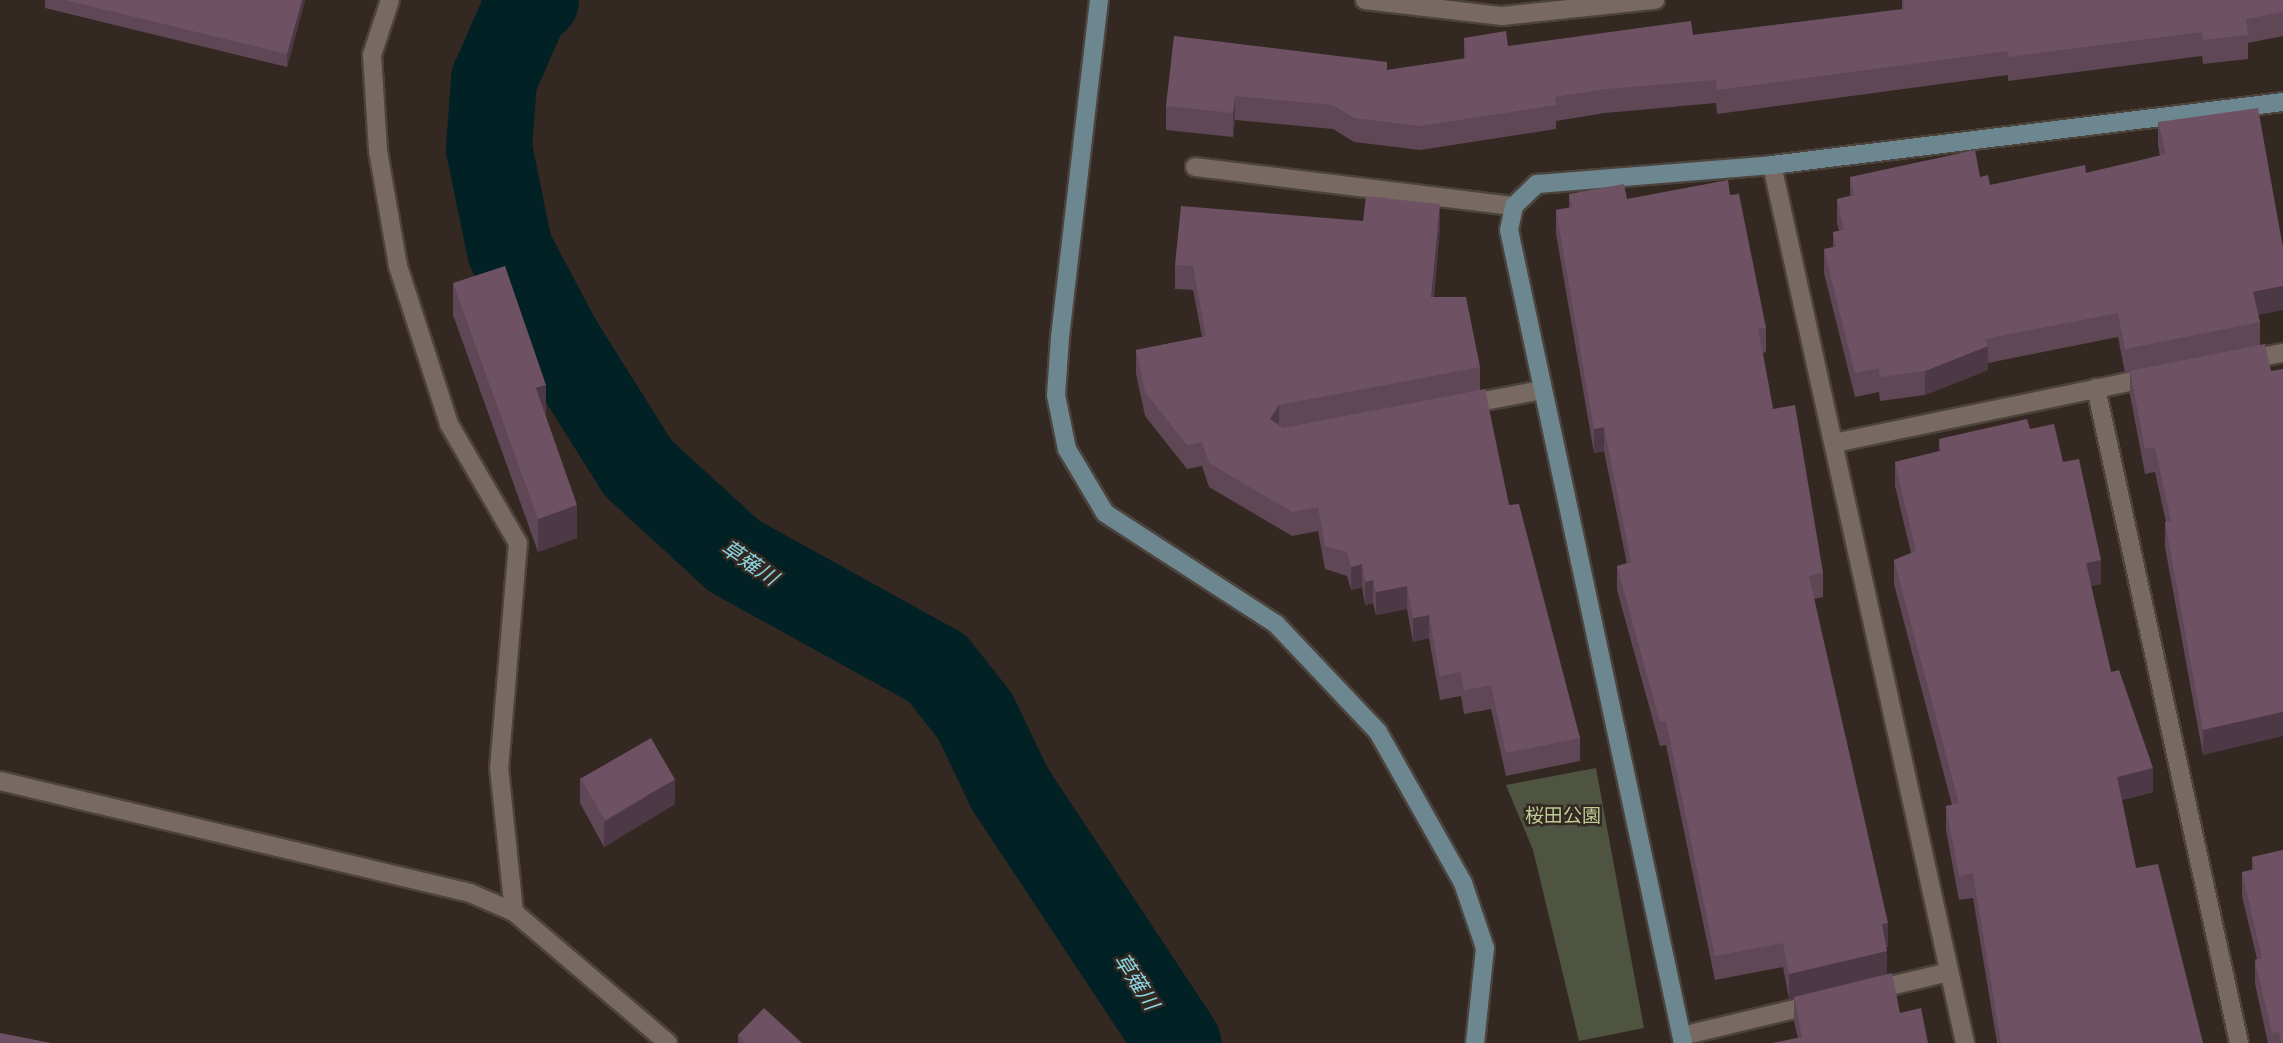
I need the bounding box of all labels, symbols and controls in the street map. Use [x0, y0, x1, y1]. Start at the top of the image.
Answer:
water label: 草薙川 [717, 534, 783, 590]
park label: 桜田公園 [1525, 805, 1601, 827]
water label: 草薙川 [1109, 948, 1165, 1014]

